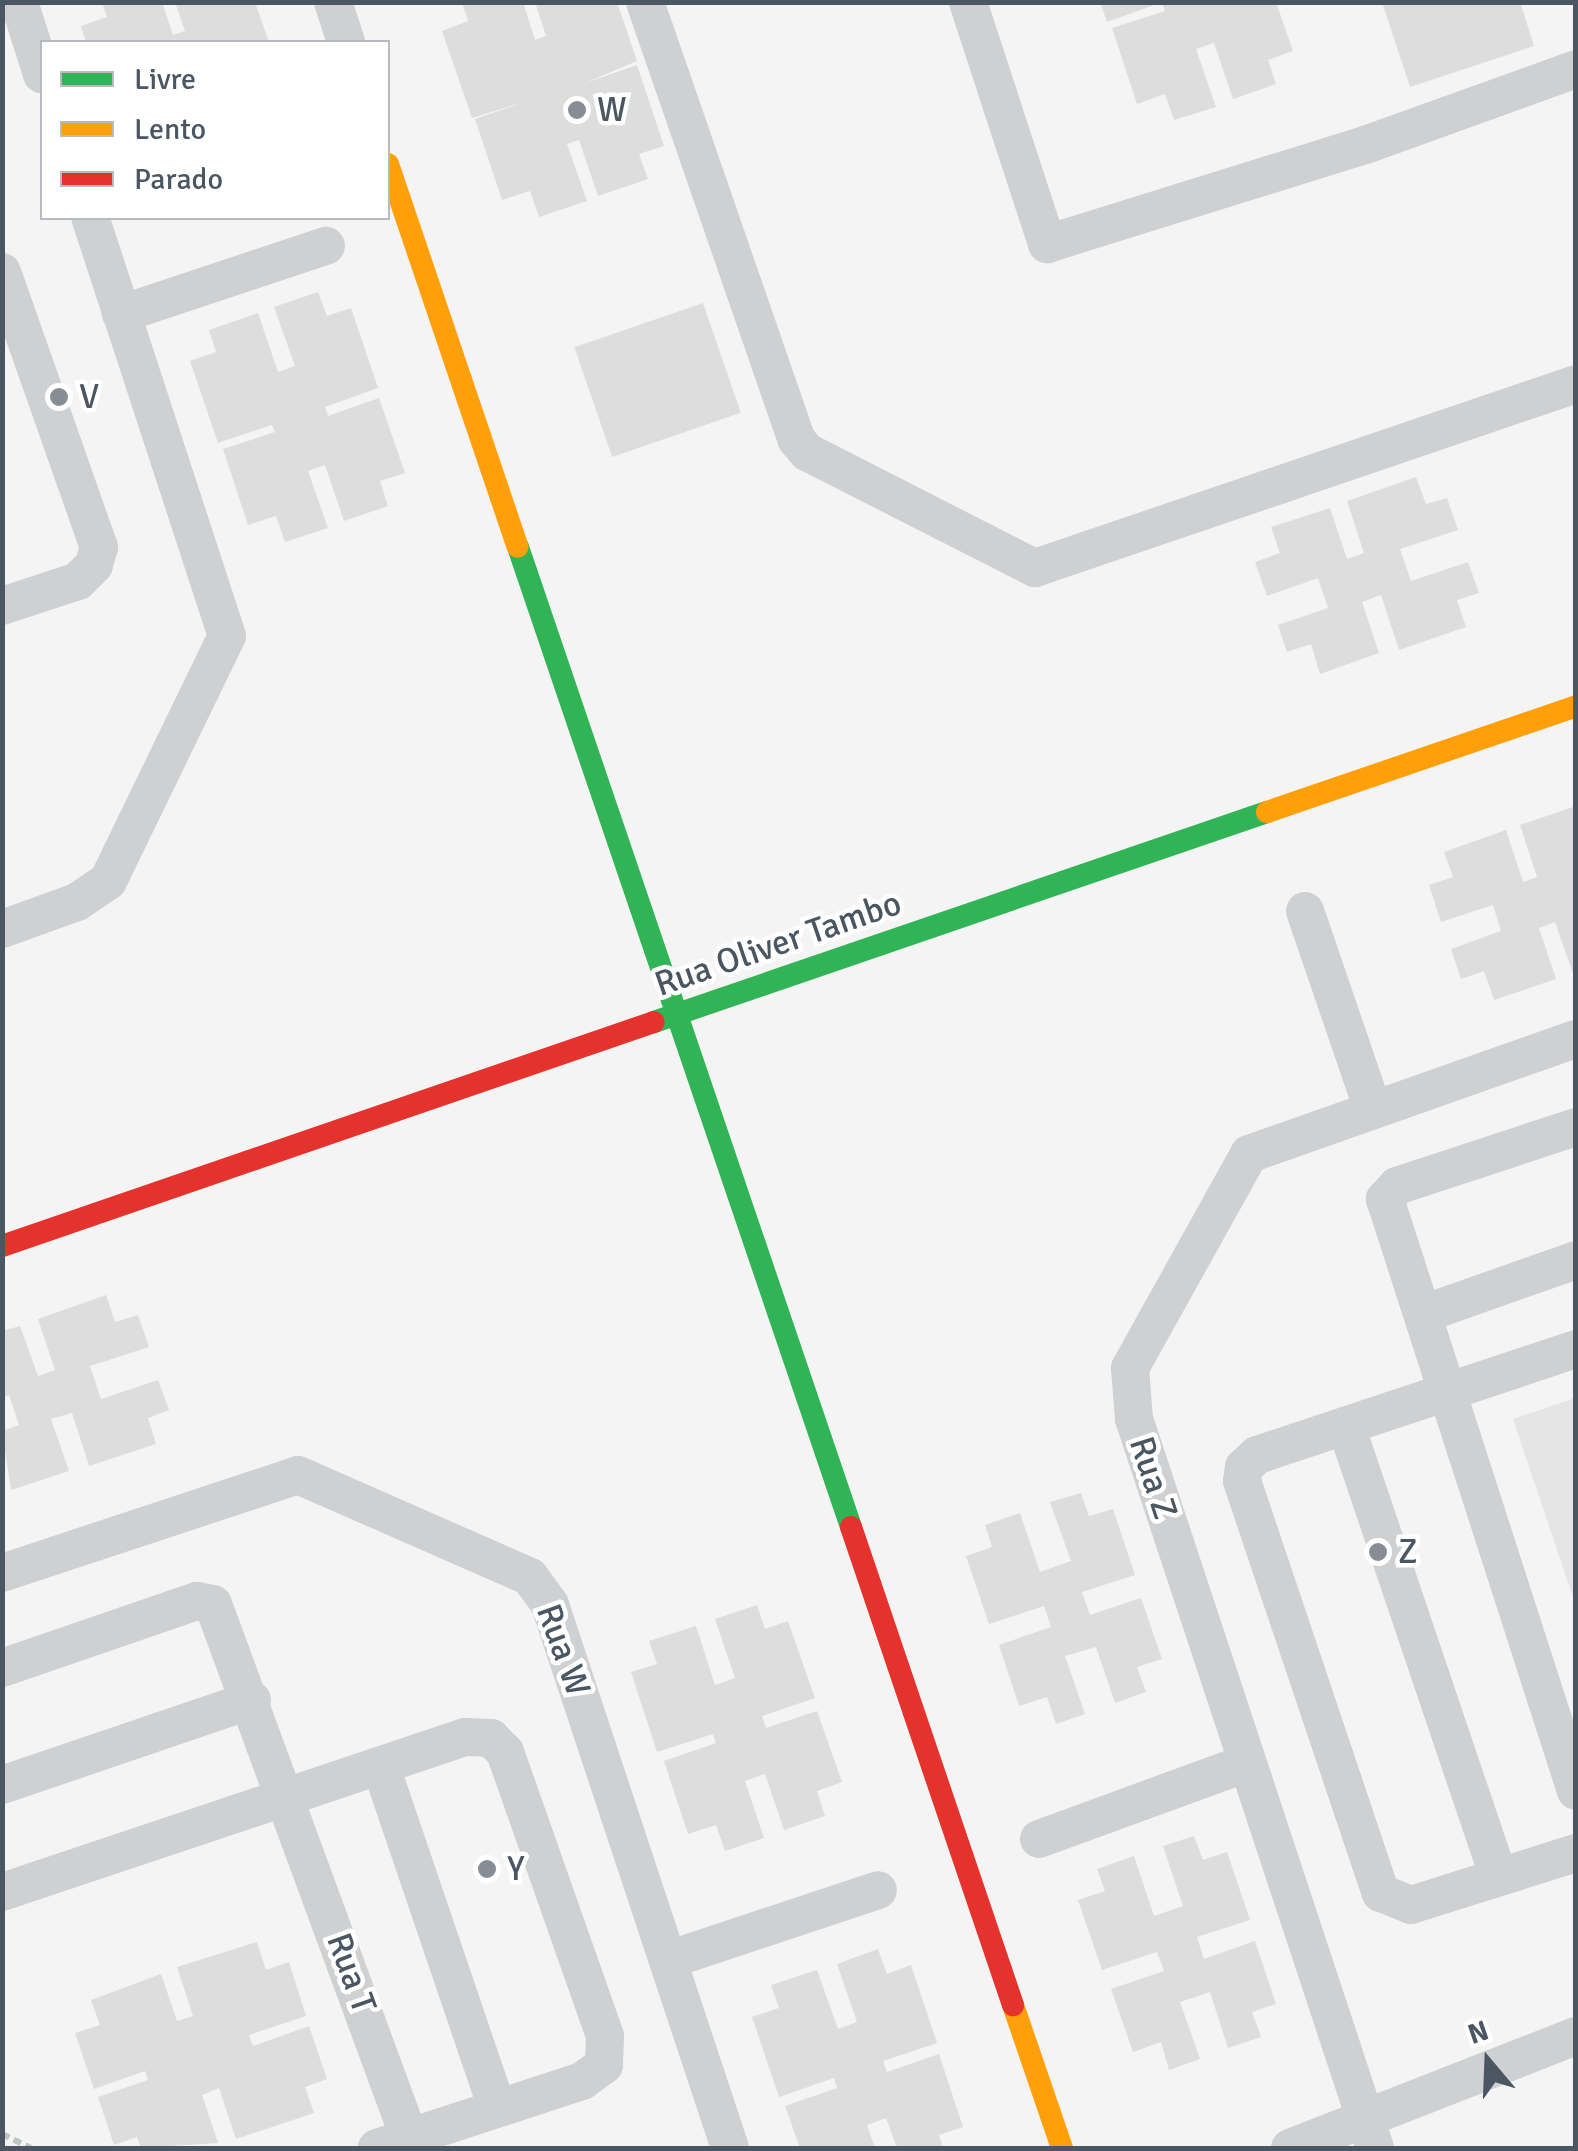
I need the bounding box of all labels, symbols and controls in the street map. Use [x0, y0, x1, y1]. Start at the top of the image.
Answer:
legend [40, 40, 390, 220]
text: Livre [134, 61, 196, 98]
place label: W [597, 89, 627, 131]
marker: W [566, 99, 588, 121]
text: Lento [134, 111, 206, 148]
text: Parado [134, 161, 223, 198]
place label: V [79, 376, 99, 418]
marker: V [48, 386, 70, 408]
street label: Rua Oliver Tambo [649, 882, 907, 1006]
street label: Rua Z [1120, 1431, 1186, 1525]
place label: Z [1398, 1531, 1418, 1573]
marker: Z [1367, 1541, 1389, 1563]
street label: Rua W [527, 1598, 599, 1702]
place label: Y [507, 1848, 525, 1890]
marker: Y [476, 1858, 498, 1880]
street label: Rua T [317, 1927, 385, 2019]
north arrow [1438, 2011, 1538, 2111]
text: N [1463, 2013, 1493, 2052]

